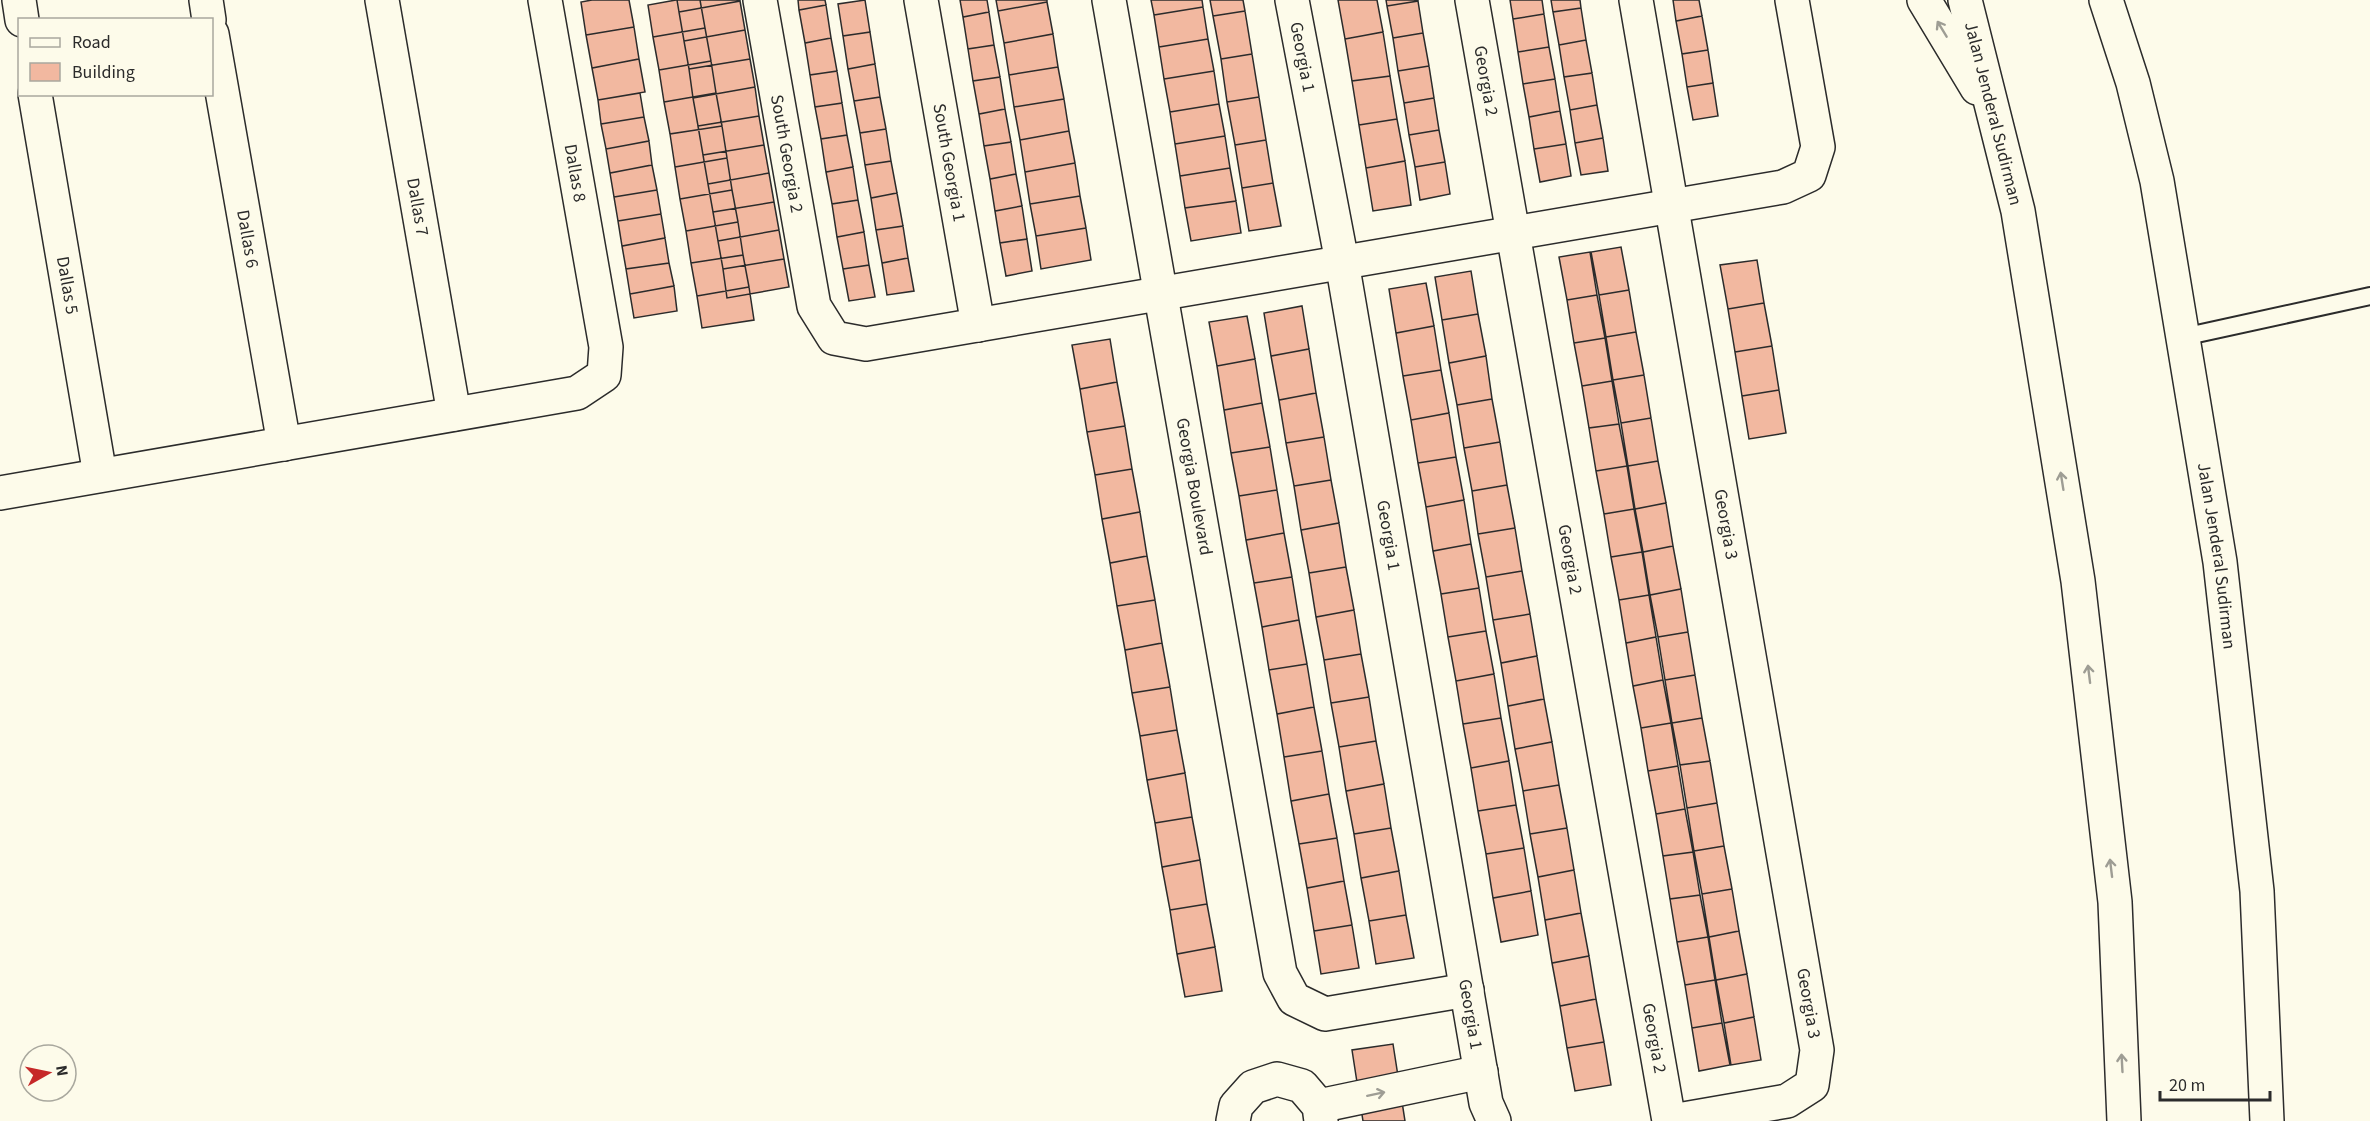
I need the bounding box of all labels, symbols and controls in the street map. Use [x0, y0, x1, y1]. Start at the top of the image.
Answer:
legend [18, 18, 213, 96]
street label: Jalan Jenderal Sudirman [1958, 19, 2029, 208]
street label: Georgia 1 [1284, 20, 1322, 94]
one-way arrow [1935, 21, 1947, 38]
text: Road [72, 30, 111, 55]
street label: Georgia 2 [1468, 44, 1505, 118]
text: Building [72, 60, 135, 85]
street label: South Georgia 2 [764, 92, 810, 215]
street label: South Georgia 1 [927, 101, 972, 224]
street label: Dallas 8 [558, 142, 592, 204]
street label: Dallas 7 [401, 176, 435, 238]
street label: Dallas 6 [231, 208, 265, 270]
street label: Dallas 5 [50, 254, 85, 316]
street label: Georgia Boulevard [1170, 416, 1219, 557]
street label: Jalan Jenderal Sudirman [2191, 461, 2242, 651]
one-way arrow [2056, 472, 2067, 491]
street label: Georgia 3 [1708, 487, 1745, 561]
street label: Georgia 1 [1370, 498, 1407, 572]
street label: Georgia 2 [1552, 522, 1589, 597]
one-way arrow [2083, 665, 2094, 685]
one-way arrow [2105, 859, 2116, 878]
street label: Georgia 3 [1791, 966, 1827, 1040]
street label: Georgia 1 [1453, 977, 1489, 1051]
street label: Georgia 2 [1636, 1001, 1673, 1075]
north arrow [18, 1043, 78, 1103]
one-way arrow [2116, 1053, 2127, 1073]
text: N [50, 1064, 74, 1078]
scale bar [2160, 1064, 2270, 1102]
text: 20 m [2169, 1073, 2205, 1098]
one-way arrow [1366, 1088, 1386, 1099]

